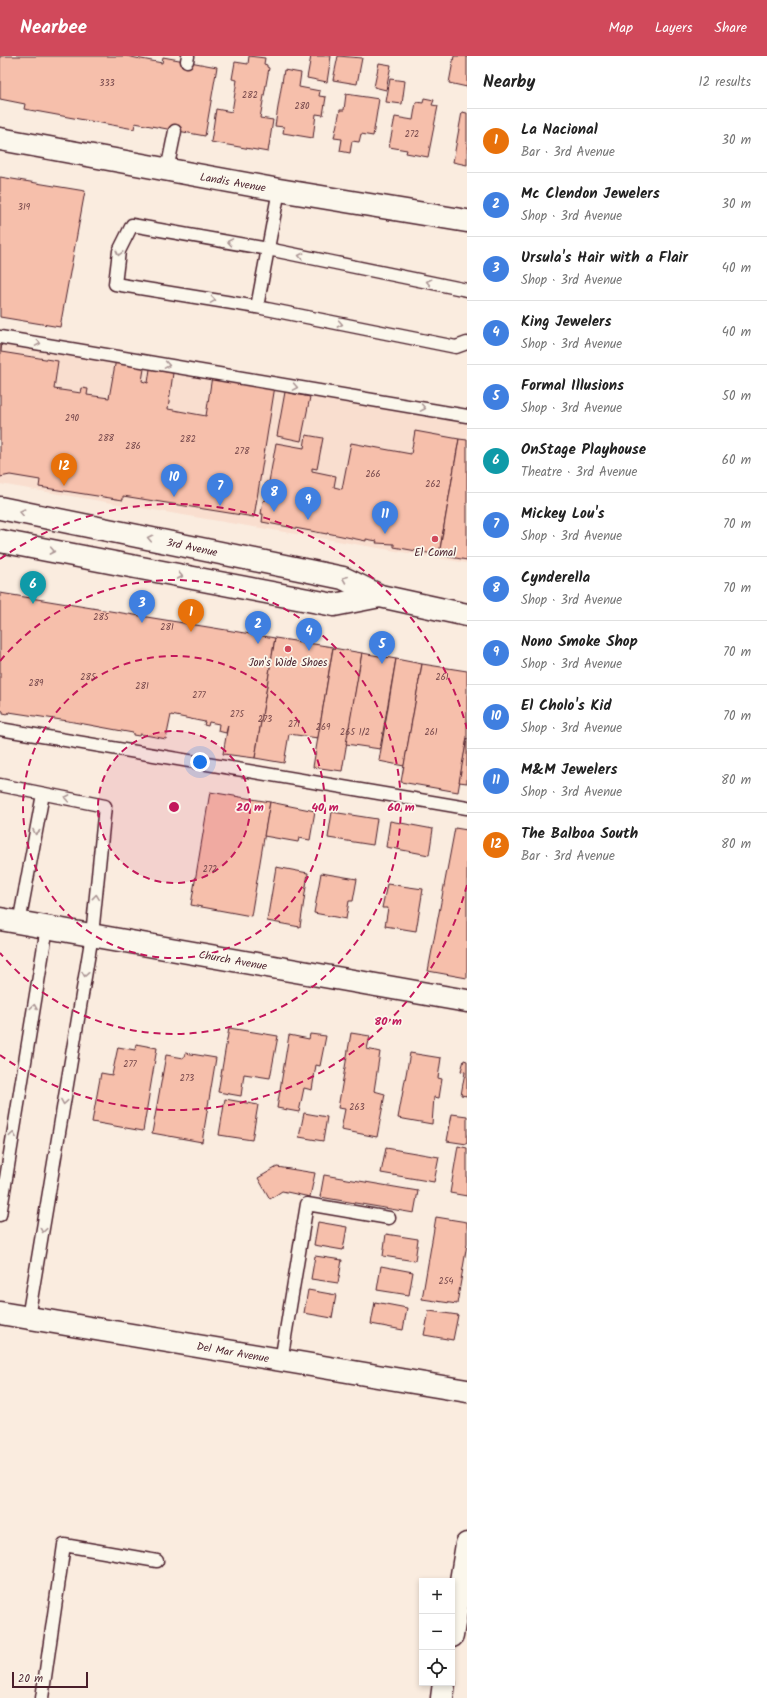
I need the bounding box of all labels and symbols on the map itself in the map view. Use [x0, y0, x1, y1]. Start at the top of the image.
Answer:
house number: 333 [99, 76, 115, 91]
house number: 282 [242, 88, 258, 103]
house number: 280 [294, 99, 310, 114]
house number: 272 [405, 127, 419, 142]
street label: Landis Avenue [198, 168, 267, 198]
house number: 319 [18, 200, 31, 215]
one-way arrow [227, 239, 233, 247]
one-way arrow [116, 250, 124, 257]
one-way arrow [298, 252, 305, 261]
one-way arrow [426, 278, 432, 287]
one-way arrow [210, 295, 216, 304]
one-way arrow [337, 319, 343, 327]
one-way arrow [35, 338, 42, 347]
one-way arrow [164, 360, 170, 369]
one-way arrow [292, 382, 298, 390]
one-way arrow [420, 403, 426, 412]
house number: 290 [65, 411, 80, 426]
house number: 288 [98, 431, 115, 446]
house number: 282 [180, 432, 196, 447]
house number: 286 [125, 439, 141, 454]
house number: 278 [235, 444, 250, 459]
pin: 12 [51, 453, 77, 486]
pin: 10 [161, 464, 187, 497]
house number: 266 [365, 467, 381, 482]
pin: 7 [207, 473, 233, 506]
house number: 262 [425, 477, 441, 492]
pin: 8 [261, 479, 287, 512]
pin: 9 [295, 487, 321, 520]
pin: 11 [372, 501, 398, 534]
one-way arrow [19, 509, 25, 517]
street label: 3rd Avenue [164, 534, 219, 562]
marker: El Comal [430, 534, 440, 544]
one-way arrow [146, 535, 153, 543]
place label: El Comal [414, 544, 456, 562]
one-way arrow [49, 546, 55, 555]
pin: 6 [20, 571, 46, 604]
one-way arrow [177, 571, 183, 579]
one-way arrow [342, 576, 349, 584]
pin: 3 [129, 590, 155, 623]
pin: 1 [178, 599, 204, 632]
house number: 285 [93, 610, 110, 625]
pin: 2 [245, 611, 271, 644]
pin: 4 [296, 618, 322, 651]
house number: 281 [160, 620, 174, 635]
pin: 5 [369, 631, 395, 664]
marker: Jon's Wide Shoes [283, 644, 293, 654]
place label: Jon's Wide Shoes [248, 654, 328, 672]
house number: 285 [80, 670, 97, 685]
house number: 261 [435, 670, 449, 685]
house number: 289 [28, 676, 44, 691]
house number: 281 [135, 679, 149, 694]
house number: 277 [192, 688, 207, 703]
house number: 275 [230, 707, 245, 722]
house number: 273 [258, 712, 272, 727]
house number: 271 [288, 717, 300, 732]
house number: 269 [316, 720, 331, 735]
house number: 265 1/2 [340, 725, 370, 740]
house number: 261 [424, 725, 438, 740]
your location [190, 752, 210, 772]
one-way arrow [64, 795, 70, 803]
text: 20 m [236, 798, 264, 817]
text: 40 m [311, 798, 339, 817]
text: 60 m [387, 798, 415, 817]
centre of rings [167, 800, 181, 814]
one-way arrow [32, 829, 41, 835]
house number: 272 [203, 862, 217, 877]
one-way arrow [91, 894, 100, 900]
street label: Church Avenue [197, 946, 268, 976]
one-way arrow [82, 971, 90, 977]
one-way arrow [29, 1004, 38, 1010]
text: 80 m [374, 1012, 402, 1031]
house number: 277 [123, 1057, 138, 1072]
house number: 273 [180, 1071, 194, 1086]
one-way arrow [60, 1099, 69, 1105]
house number: 263 [349, 1100, 365, 1115]
one-way arrow [8, 1132, 17, 1138]
one-way arrow [39, 1227, 48, 1234]
house number: 254 [438, 1274, 454, 1289]
street label: Del Mar Avenue [195, 1338, 271, 1368]
scale bar [12, 1670, 88, 1689]

